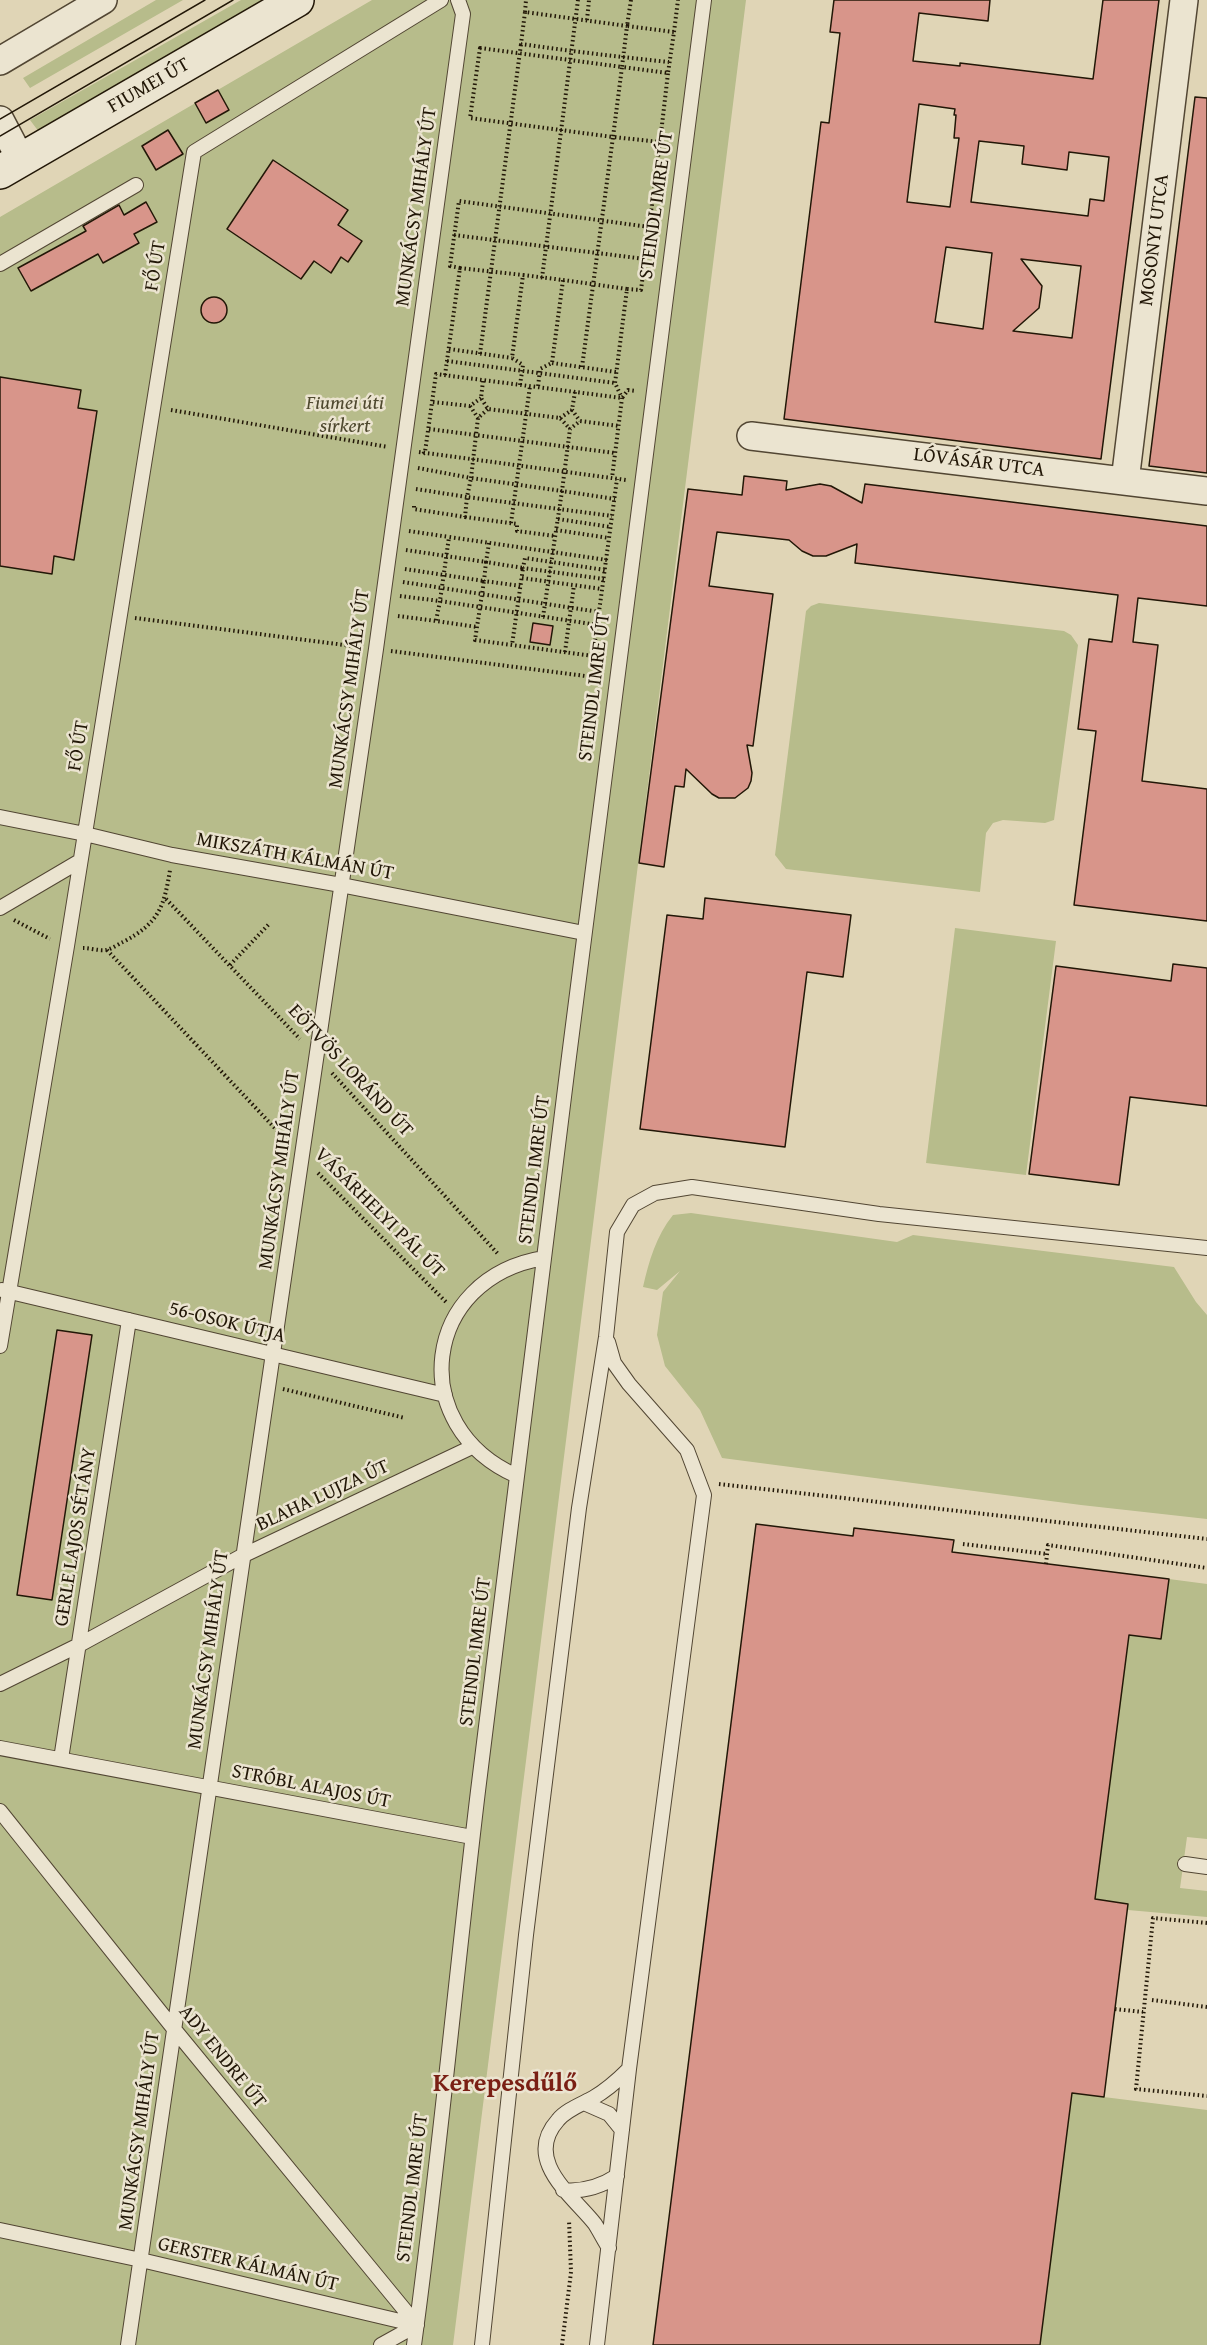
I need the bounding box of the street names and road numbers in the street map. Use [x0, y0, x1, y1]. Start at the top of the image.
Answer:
street label: FIUMEI ÚT [104, 53, 194, 119]
street label: MUNKÁCSY MIHÁLY ÚT [391, 106, 443, 308]
street label: STEINDL IMRE ÚT [635, 129, 679, 281]
street label: MOSONYI UTCA [1135, 173, 1175, 307]
street label: FŐ ÚT [140, 239, 172, 293]
street label: LÓVÁSÁR UTCA [912, 443, 1046, 483]
street label: MUNKÁCSY MIHÁLY ÚT [324, 588, 376, 790]
street label: STEINDL IMRE ÚT [574, 611, 616, 763]
street label: FŐ ÚT [63, 719, 95, 773]
street label: MIKSZÁTH KÁLMÁN ÚT [194, 828, 396, 886]
street label: EÖTVÖS LORÁND ÚT [282, 1000, 418, 1142]
street label: MUNKÁCSY MIHÁLY ÚT [254, 1069, 306, 1271]
street label: STEINDL IMRE ÚT [514, 1094, 556, 1246]
street label: VÁSÁRHELYI PÁL ÚT [309, 1143, 449, 1283]
street label: 56-OSOK ÚTJA [166, 1297, 288, 1349]
street label: GERLE LAJOS SÉTÁNY [50, 1446, 102, 1628]
street label: BLAHA LUJZA ÚT [253, 1455, 393, 1537]
street label: MUNKÁCSY MIHÁLY ÚT [183, 1549, 235, 1751]
street label: STEINDL IMRE ÚT [455, 1576, 497, 1728]
street label: STRÓBL ALAJOS ÚT [230, 1760, 392, 1814]
street label: ADY ENDRE ÚT [173, 2001, 271, 2113]
street label: MUNKÁCSY MIHÁLY ÚT [114, 2030, 166, 2232]
street label: STEINDL IMRE ÚT [392, 2112, 434, 2264]
street label: GERSTER KÁLMÁN ÚT [155, 2233, 341, 2297]

